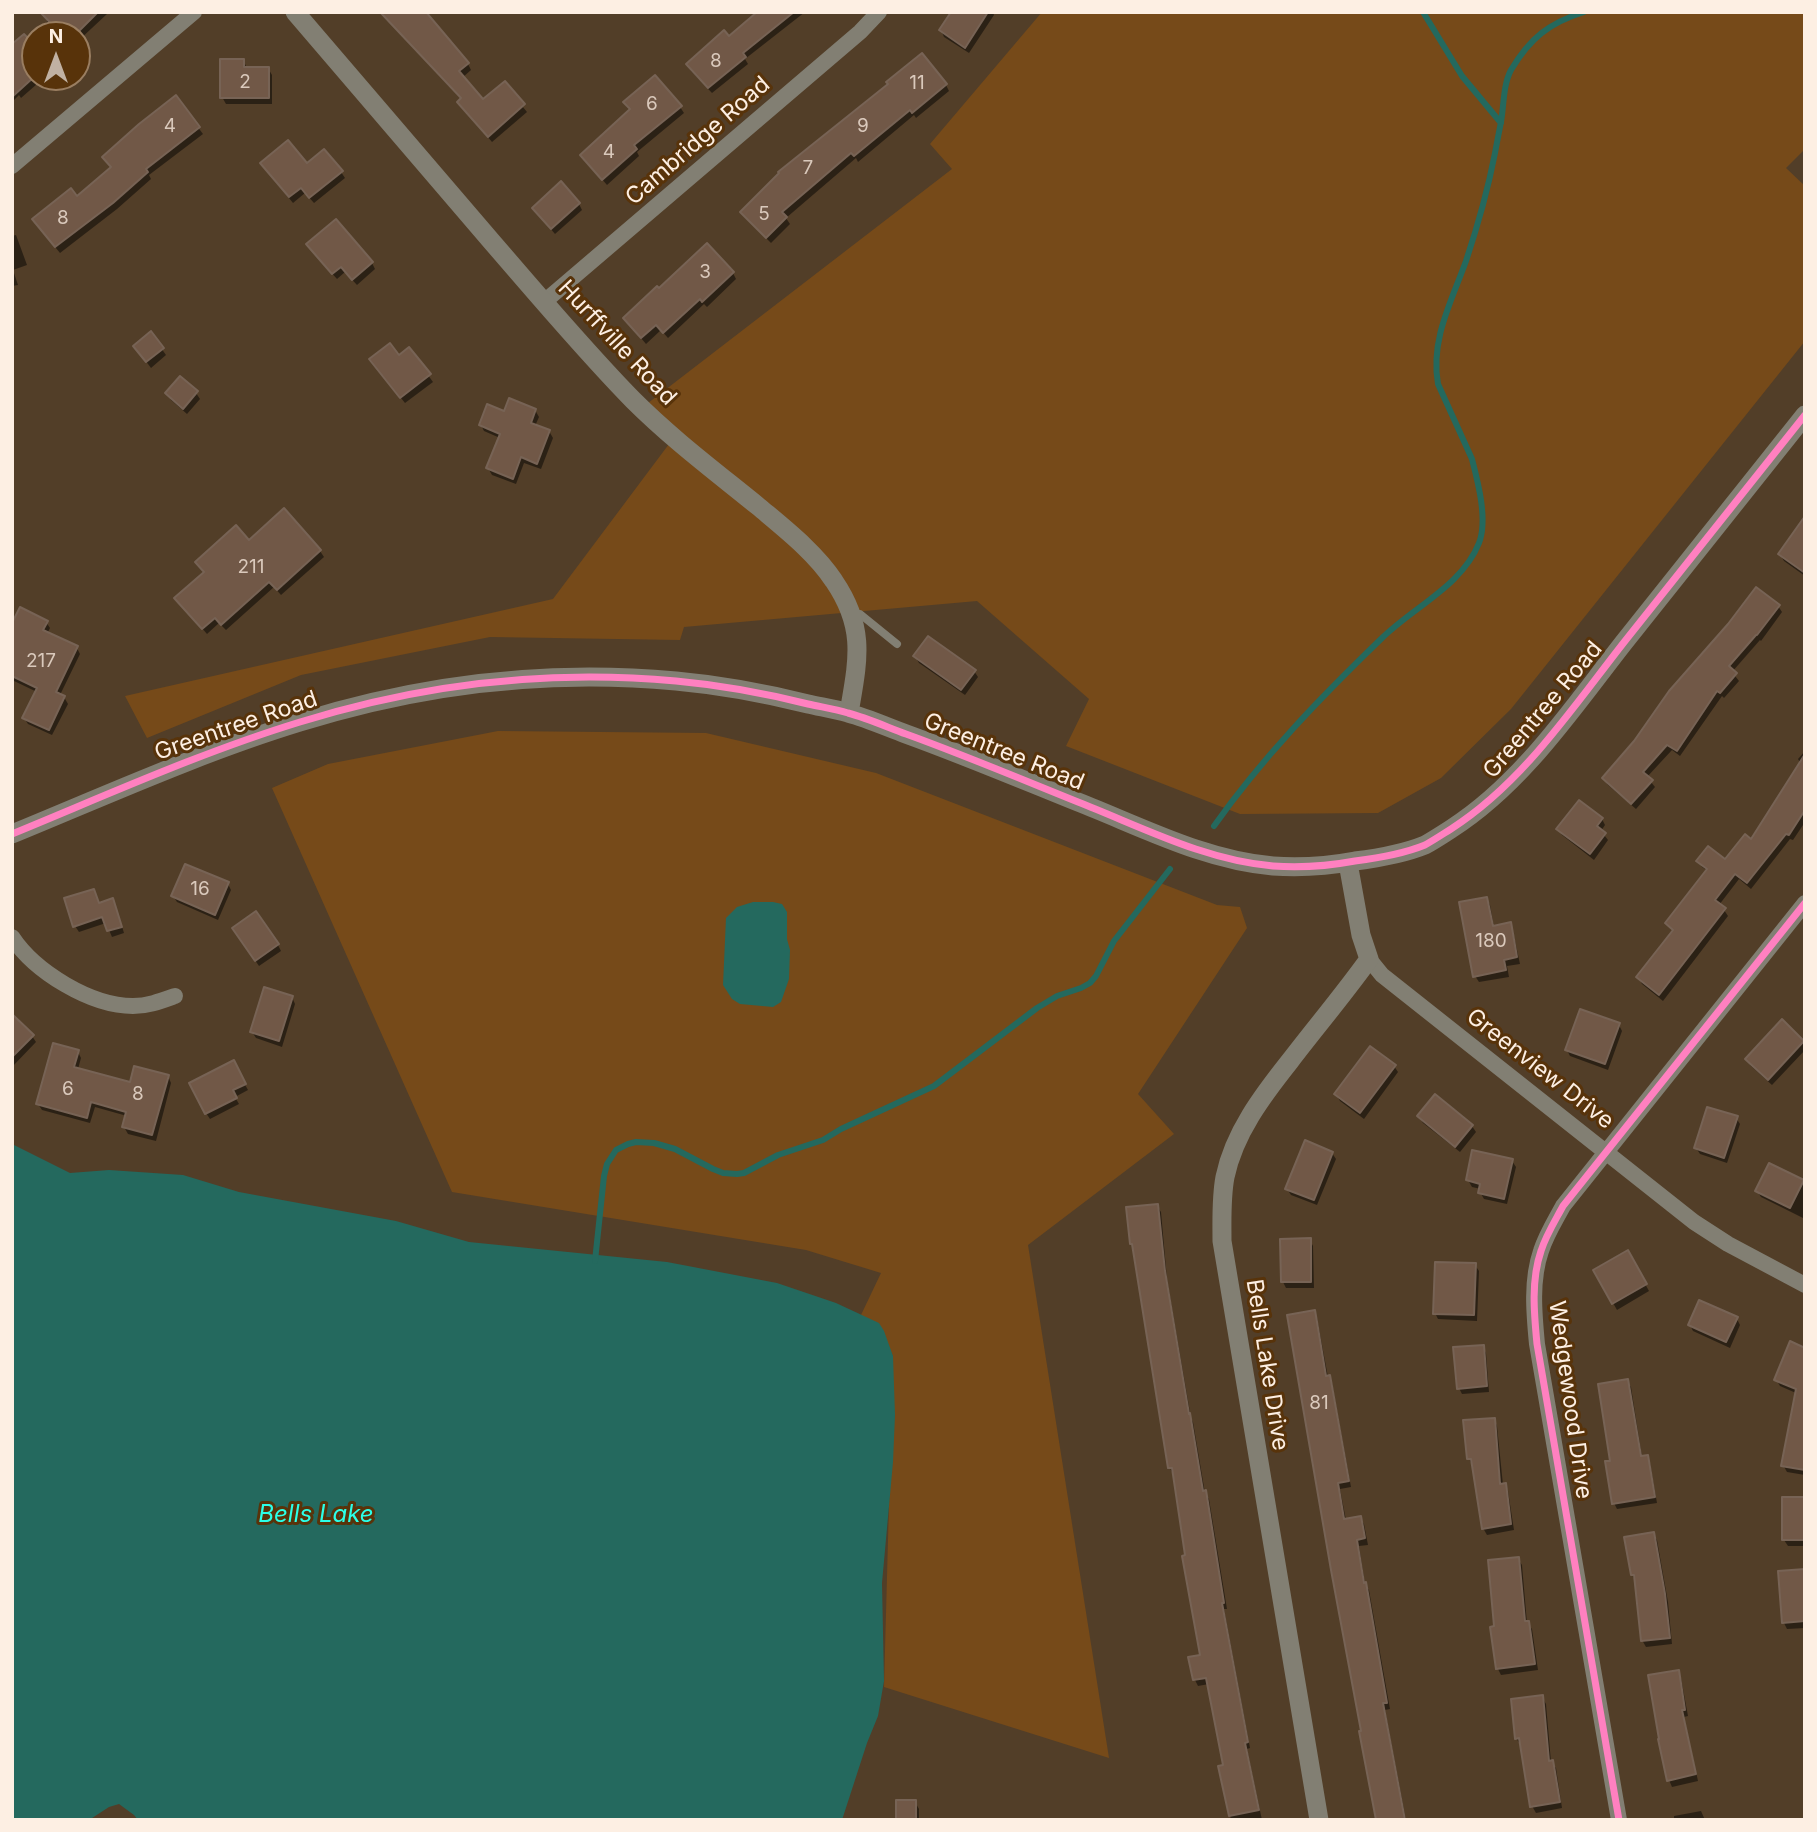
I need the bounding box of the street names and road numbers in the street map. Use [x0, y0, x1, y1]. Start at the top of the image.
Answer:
street label: Cambridge Road [620, 71, 776, 211]
street label: Hurffville Road [552, 275, 682, 411]
street label: Greentree Road [1478, 636, 1608, 784]
street label: Greentree Road [151, 685, 321, 767]
street label: Greentree Road [920, 707, 1088, 797]
street label: Greenview Drive [1461, 1003, 1619, 1135]
street label: Bells Lake Drive [1240, 1277, 1294, 1453]
street label: Wedgewood Drive [1542, 1299, 1598, 1501]

